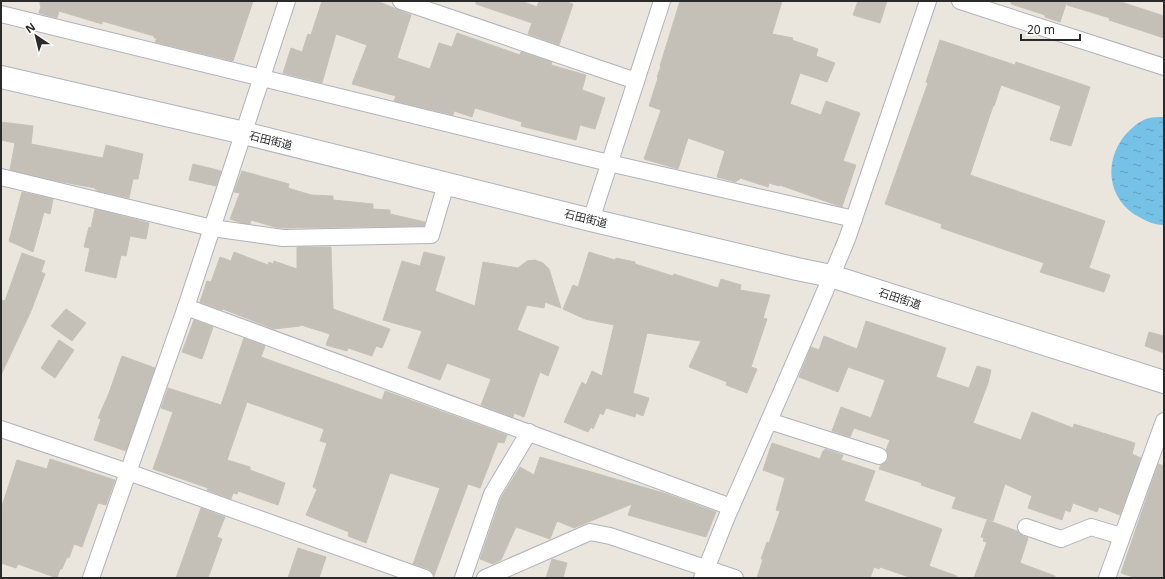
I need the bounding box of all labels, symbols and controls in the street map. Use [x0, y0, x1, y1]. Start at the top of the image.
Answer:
north arrow [16, 16, 56, 56]
scale bar [1021, 16, 1080, 42]
text: N [22, 19, 38, 36]
text: 20 m [1027, 21, 1055, 38]
street label: 石田街道 [248, 127, 294, 153]
street label: 石田街道 [563, 205, 609, 231]
street label: 石田街道 [877, 284, 923, 312]

